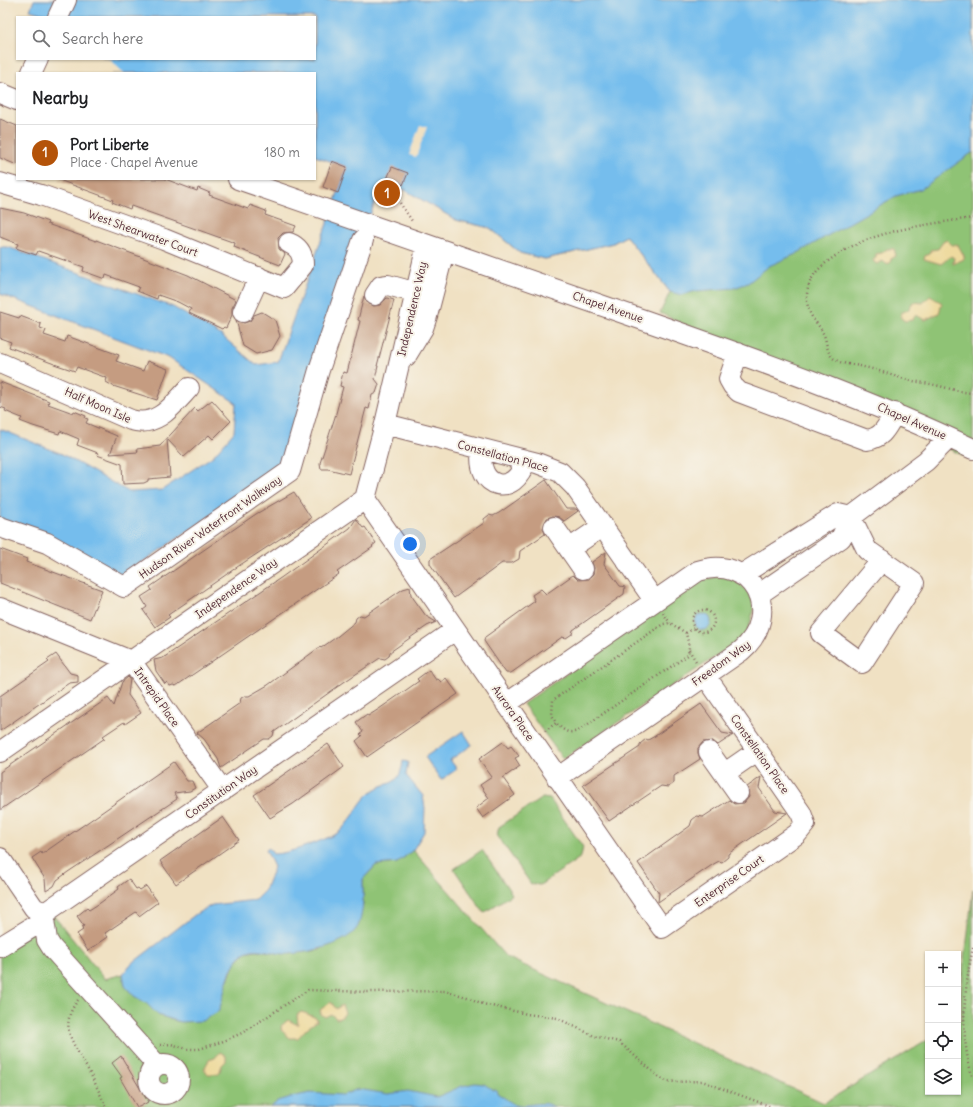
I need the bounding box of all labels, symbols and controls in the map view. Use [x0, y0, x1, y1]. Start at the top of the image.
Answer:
search box [16, 16, 316, 60]
icon: search [30, 27, 52, 49]
text: Search here [62, 29, 143, 48]
text: Nearby [32, 87, 88, 109]
text: Port Liberte [70, 135, 149, 154]
text: 1 [42, 144, 48, 161]
text: 180 m [264, 144, 300, 161]
text: Place · Chapel Avenue [70, 154, 198, 171]
pin: 1 [374, 178, 400, 208]
street label: West Shearwater Court [86, 207, 200, 259]
street label: Independence Way [394, 260, 430, 358]
street label: Chapel Avenue [571, 288, 645, 326]
street label: Half Moon Isle [63, 384, 133, 426]
street label: Chapel Avenue [875, 400, 949, 442]
street label: Constellation Place [456, 437, 550, 475]
street label: Hudson River Waterfront Walkway [136, 472, 284, 582]
your location [400, 534, 420, 554]
street label: Independence Way [192, 555, 280, 621]
street label: Freedom Way [689, 637, 753, 689]
street label: Intrepid Place [131, 665, 183, 729]
street label: Aurora Place [489, 683, 537, 743]
street label: Constellation Place [727, 712, 793, 796]
street label: Constitution Way [182, 762, 260, 822]
street label: Enterprise Court [692, 852, 767, 910]
map controls [925, 951, 961, 1095]
button: + [925, 951, 961, 987]
button: − [925, 987, 961, 1023]
button: locate [925, 1023, 961, 1059]
button: layers [925, 1059, 961, 1095]

